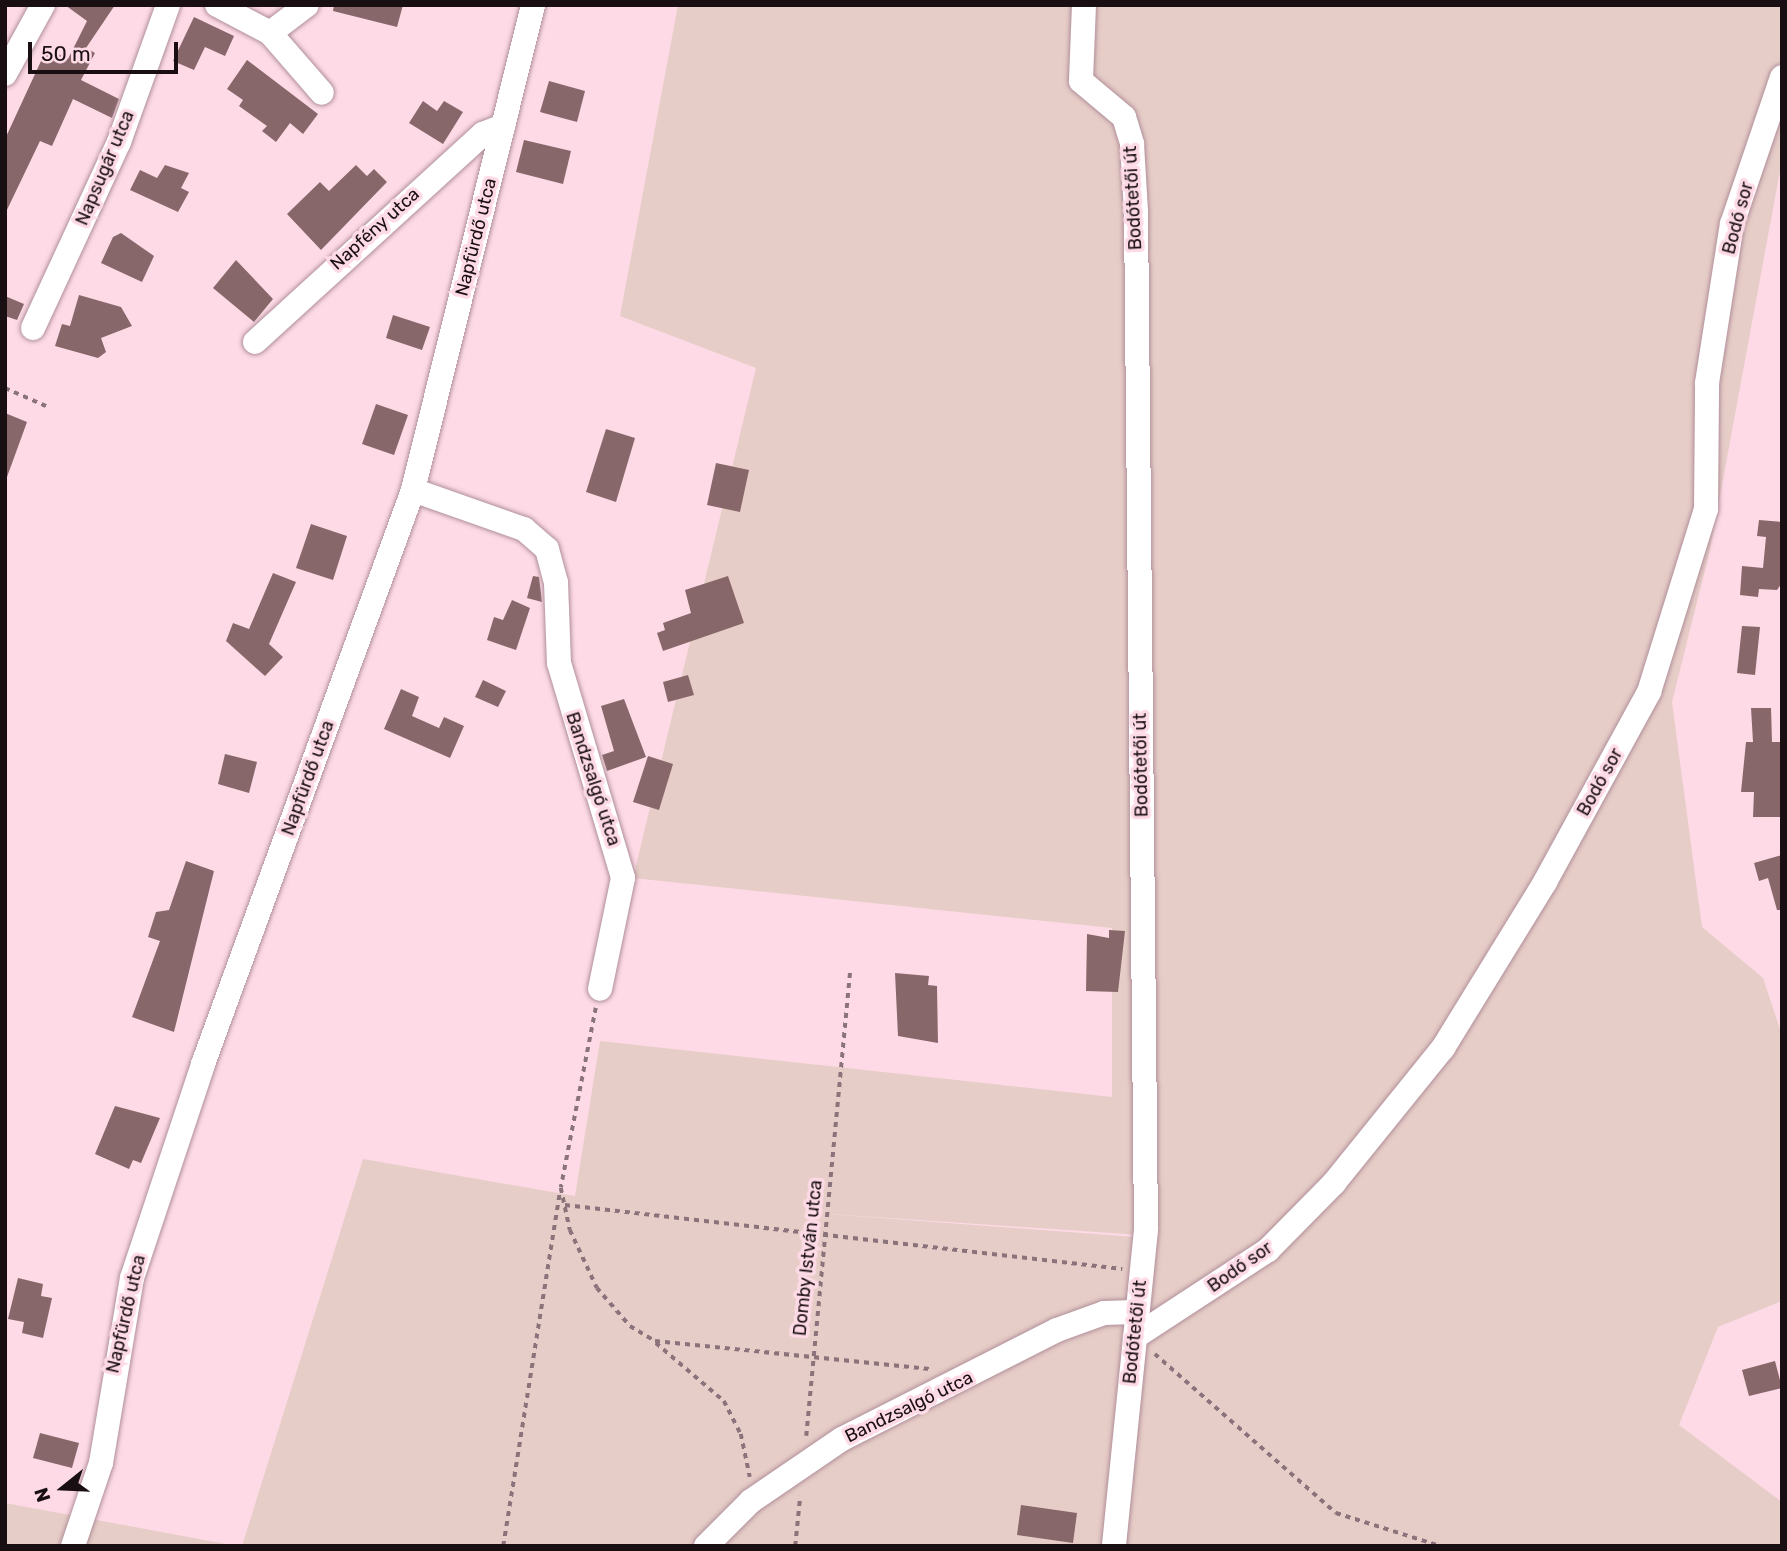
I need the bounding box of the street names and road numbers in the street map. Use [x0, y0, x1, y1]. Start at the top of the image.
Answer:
street label: Napsugár utca [71, 107, 139, 229]
street label: Bodótetői út [1119, 145, 1147, 251]
street label: Napfürdő utca [451, 176, 501, 298]
street label: Bodó sor [1718, 179, 1758, 257]
street label: Napfény utca [326, 183, 424, 275]
street label: Bandzsalgó utca [561, 709, 625, 849]
street label: Bodótetői út [1129, 713, 1153, 817]
street label: Napfürdő utca [277, 718, 339, 838]
street label: Bodó sor [1573, 744, 1627, 820]
street label: Domby István utca [789, 1179, 827, 1337]
street label: Bodó sor [1203, 1237, 1277, 1297]
street label: Napfürdő utca [102, 1253, 150, 1375]
street label: Bodótetői út [1119, 1279, 1151, 1385]
street label: Bandzsalgó utca [842, 1367, 976, 1447]

